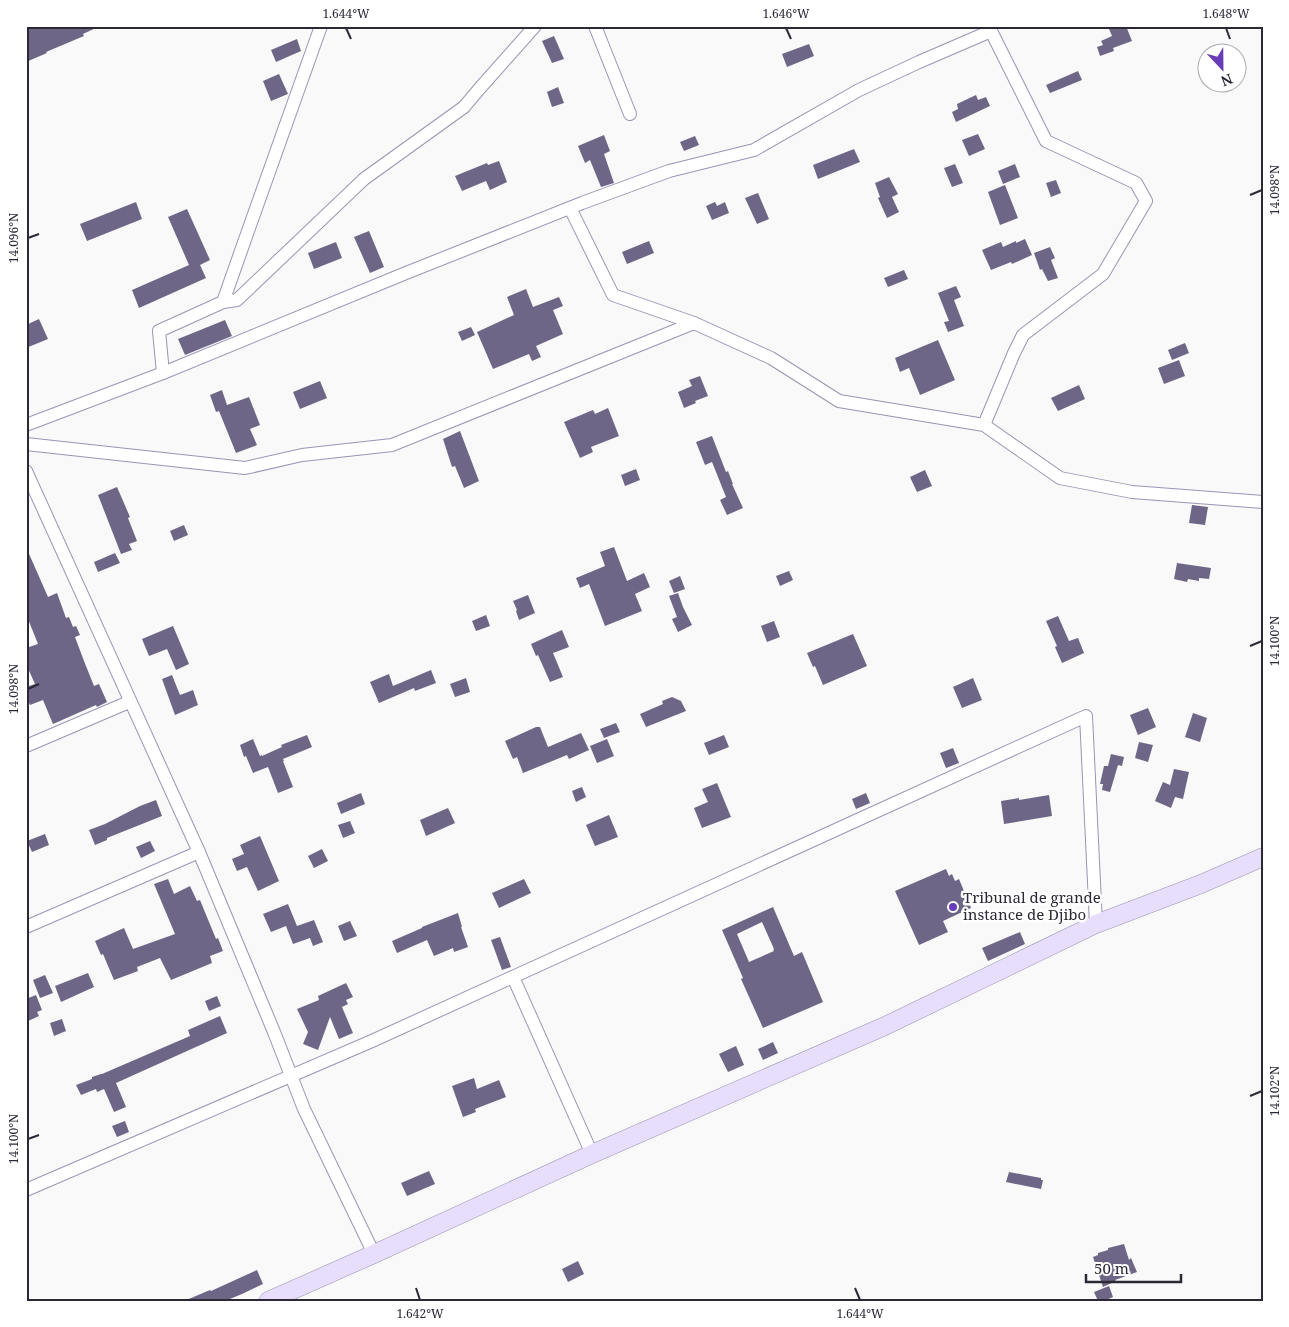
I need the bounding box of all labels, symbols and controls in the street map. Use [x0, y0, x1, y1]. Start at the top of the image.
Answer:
text: 1.644°W [322, 5, 370, 22]
text: 1.646°W [762, 5, 810, 22]
text: 1.648°W [1202, 5, 1250, 22]
north arrow [1196, 42, 1246, 92]
text: N [1218, 70, 1236, 91]
text: 14.098°N [1266, 165, 1283, 215]
text: 14.096°N [5, 213, 22, 263]
text: 14.100°N [1266, 616, 1283, 666]
text: 14.098°N [5, 664, 22, 714]
place label: Tribunal de grande instance de Djibo [963, 887, 1101, 924]
marker: Tribunal de grande instance de Djibo [947, 901, 959, 913]
text: 14.102°N [1266, 1066, 1283, 1116]
text: 14.100°N [5, 1114, 22, 1164]
scale bar [1086, 1252, 1182, 1284]
text: 50 m [1094, 1258, 1129, 1278]
text: 1.642°W [396, 1305, 444, 1322]
text: 1.644°W [836, 1305, 884, 1322]

